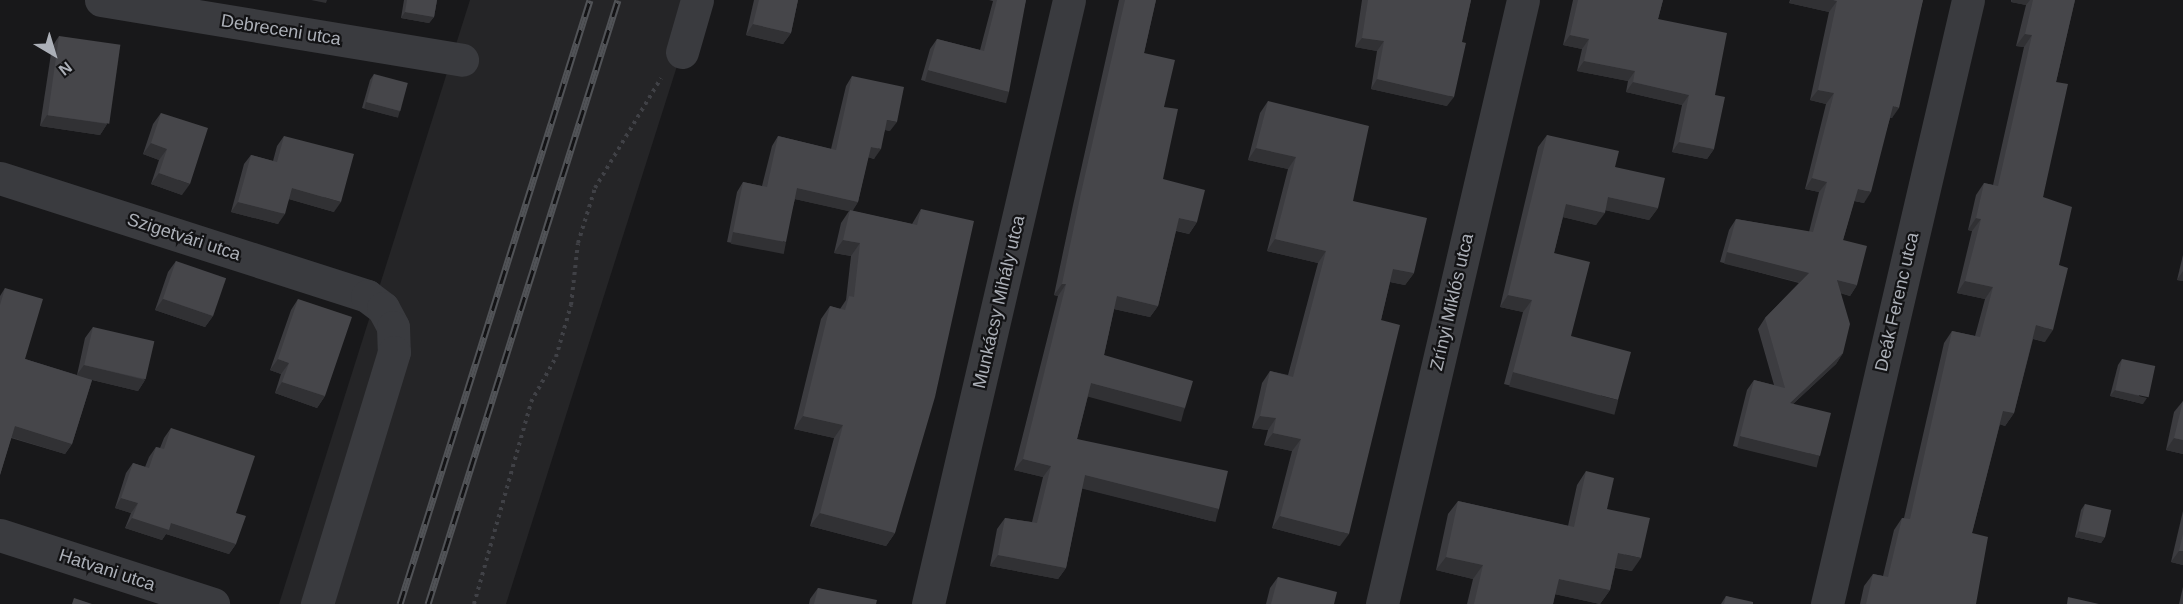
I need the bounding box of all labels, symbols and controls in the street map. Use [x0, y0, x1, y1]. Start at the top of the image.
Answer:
street label: Debreceni utca [220, 10, 342, 50]
north arrow [24, 24, 84, 84]
text: N [56, 58, 75, 79]
street label: Szigetvári utca [125, 208, 243, 266]
street label: Munkácsy Mihály utca [969, 213, 1029, 391]
street label: Deák Ferenc utca [1870, 230, 1924, 374]
street label: Zrínyi Miklós utca [1426, 231, 1478, 373]
street label: Hatvani utca [56, 544, 158, 596]

